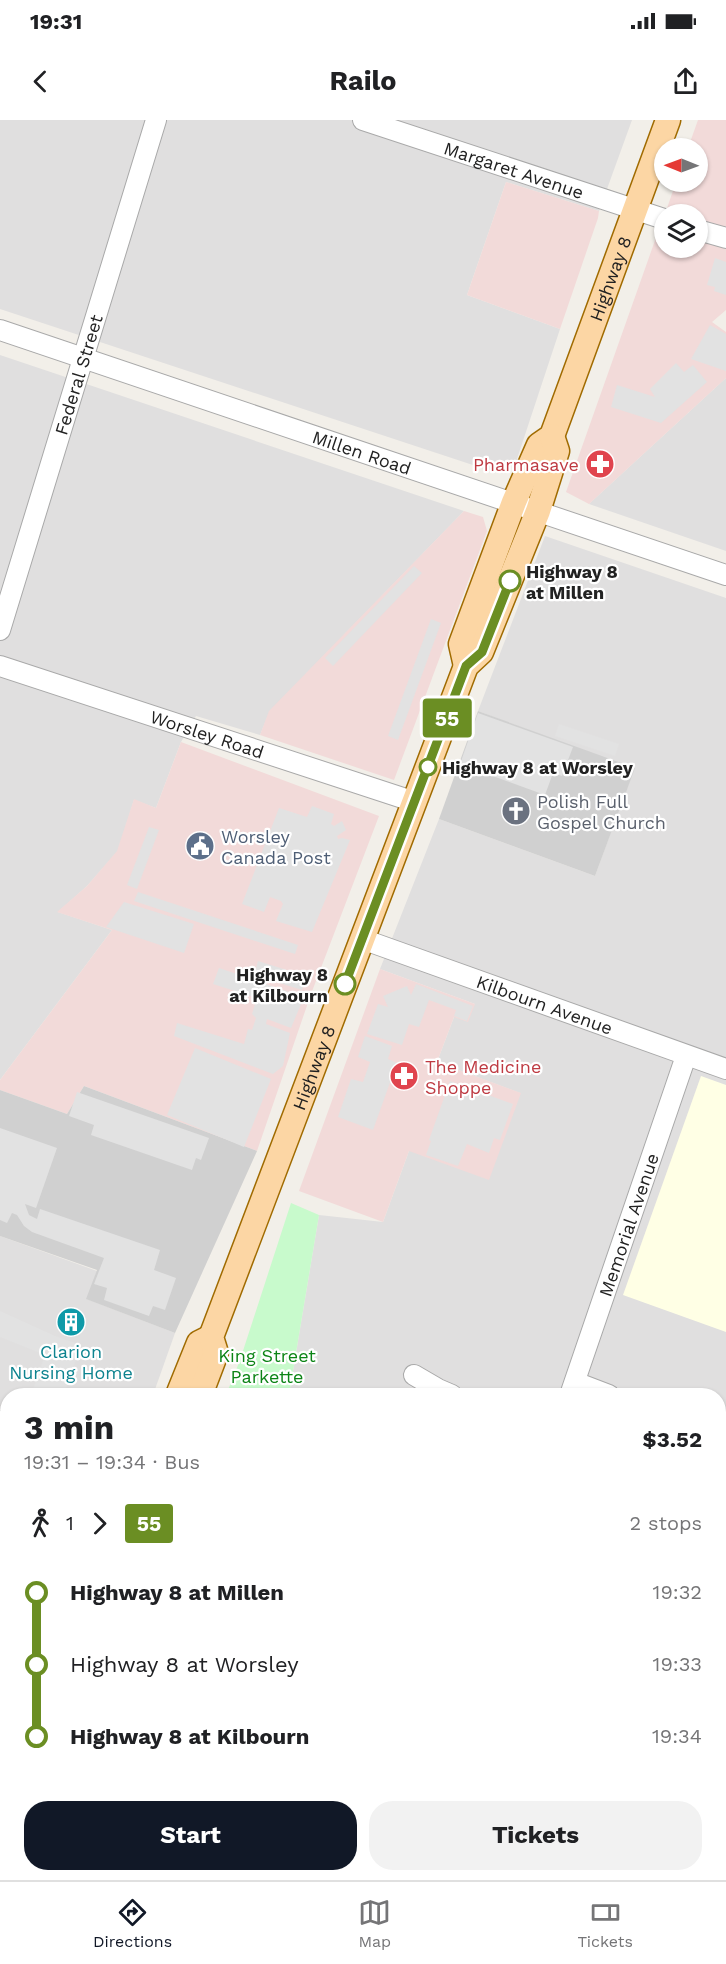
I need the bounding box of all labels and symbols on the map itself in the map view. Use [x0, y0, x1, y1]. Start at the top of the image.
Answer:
street label: Margaret Avenue [441, 137, 587, 202]
north arrow [654, 138, 708, 192]
street label: Highway 8 [585, 233, 635, 324]
street label: Federal Street [50, 312, 106, 437]
street label: Millen Road [310, 426, 414, 479]
pharmacy icon: Pharmasave [584, 448, 616, 480]
place label: Pharmasave [473, 454, 579, 475]
place label: Highway 8 at Millen [526, 561, 618, 603]
marker: Highway 8 at Millen [499, 570, 521, 592]
line badge: 55 [420, 698, 474, 738]
street label: Worsley Road [148, 705, 267, 762]
place label: Highway 8 at Worsley [442, 757, 634, 778]
marker: Highway 8 at Worsley [419, 758, 437, 776]
place label: Polish Full Gospel Church [537, 791, 666, 833]
church icon: Polish Full Gospel Church [500, 795, 532, 827]
place label: Worsley Canada Post [221, 826, 331, 868]
public building icon: Worsley Canada Post [184, 830, 216, 862]
place label: Highway 8 at Kilbourn [229, 964, 328, 1006]
street label: Kilbourn Avenue [474, 970, 616, 1038]
marker: Highway 8 at Kilbourn [334, 973, 356, 995]
street label: Highway 8 [288, 1022, 339, 1113]
place label: The Medicine Shoppe [425, 1056, 541, 1098]
pharmacy icon: The Medicine Shoppe [388, 1060, 420, 1092]
street label: Memorial Avenue [594, 1150, 662, 1299]
building icon: Clarion Nursing Home [55, 1306, 87, 1338]
place label: Clarion Nursing Home [9, 1341, 133, 1383]
park label: King Street Parkette [218, 1345, 316, 1387]

